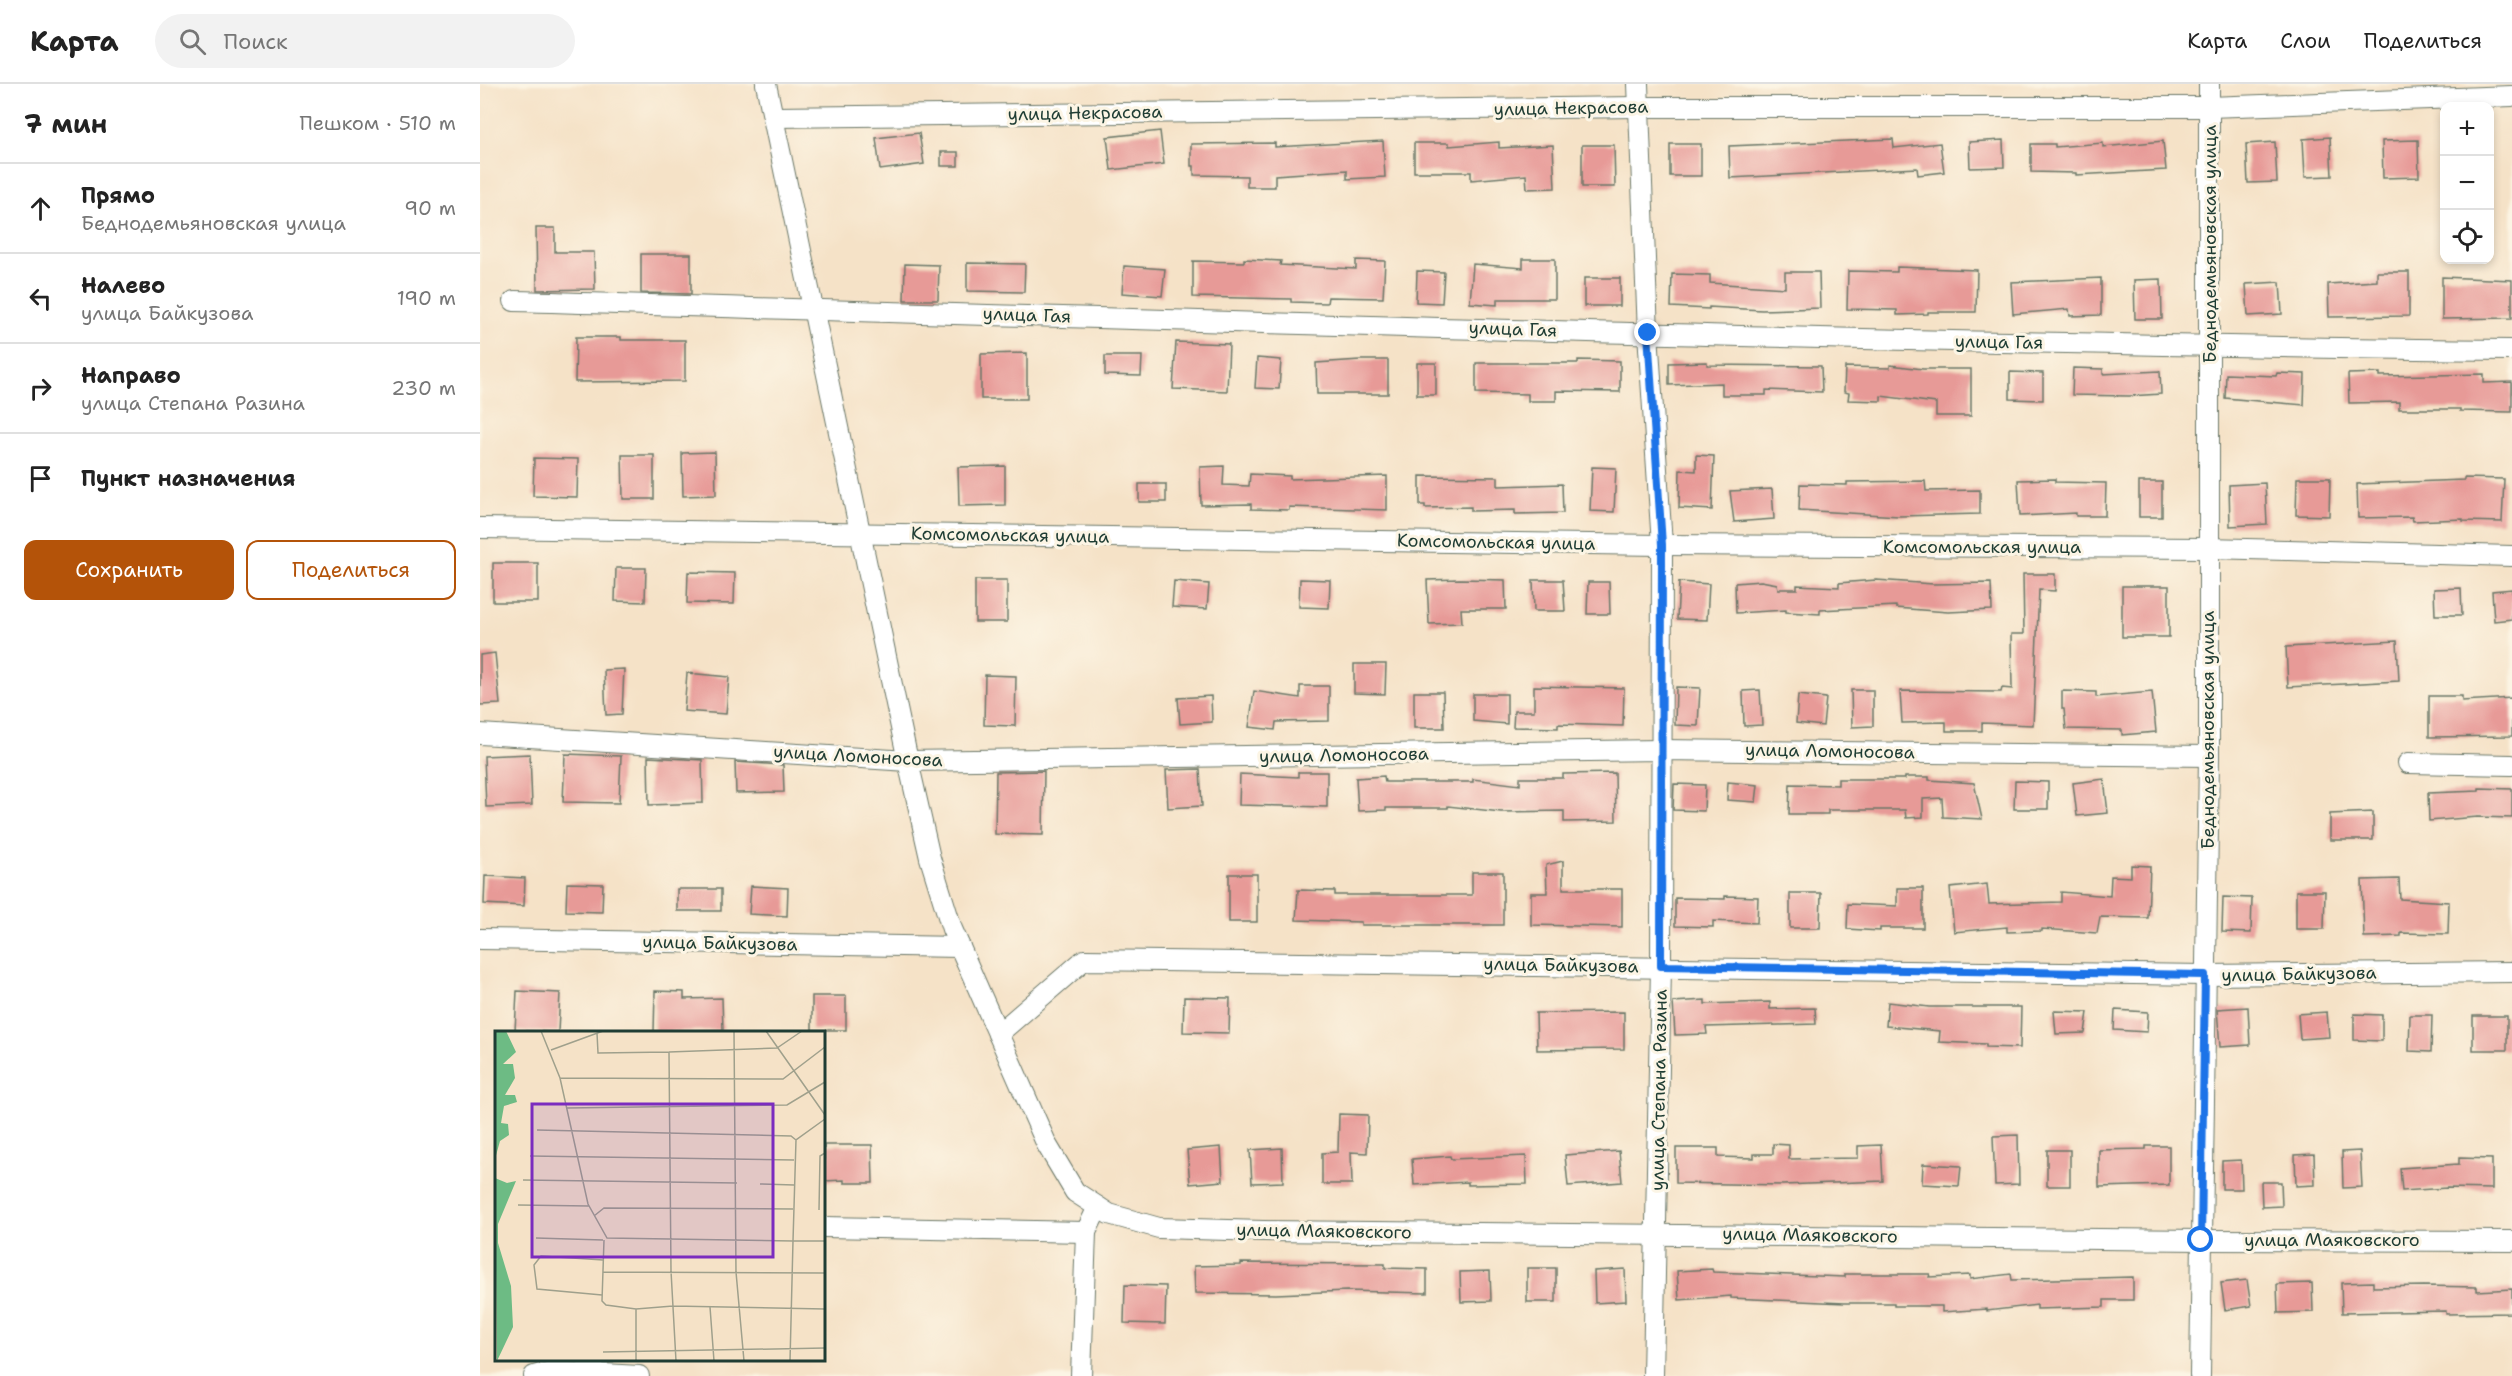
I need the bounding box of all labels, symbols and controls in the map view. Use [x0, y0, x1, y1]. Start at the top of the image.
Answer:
search box [155, 14, 575, 68]
text: Карта [30, 22, 119, 60]
icon: search [176, 25, 209, 58]
text: Поиск [224, 27, 288, 56]
text: Карта [2187, 27, 2247, 55]
text: Слои [2280, 27, 2331, 55]
text: Поделиться [2364, 27, 2482, 55]
street label: улица Некрасова [1493, 95, 1649, 121]
street label: улица Некрасова [1007, 100, 1163, 126]
map controls [2440, 102, 2494, 264]
button: + [2440, 102, 2494, 156]
text: 7 мин [24, 106, 107, 141]
text: Пешком · 510 m [300, 110, 456, 136]
street label: Беднодемьяновская улица [2198, 125, 2222, 363]
button: − [2440, 156, 2494, 210]
text: Прямо [81, 181, 155, 210]
icon: ahead [24, 192, 57, 225]
text: 90 m [404, 195, 456, 221]
text: Беднодемьяновская улица [81, 210, 346, 236]
button: locate [2440, 210, 2494, 264]
text: Налево [81, 271, 165, 300]
icon: left [24, 282, 57, 315]
text: 190 m [397, 285, 456, 311]
text: улица Байкузова [81, 300, 253, 326]
street label: улица Гая [982, 301, 1072, 329]
street label: улица Гая [1468, 315, 1558, 343]
route end [1634, 319, 1660, 345]
street label: улица Гая [1955, 329, 2043, 355]
text: Направо [81, 361, 181, 390]
icon: right [24, 372, 57, 405]
text: 230 m [391, 375, 456, 401]
text: улица Степана Разина [81, 390, 305, 416]
icon: arrive [24, 462, 57, 495]
text: Пункт назначения [81, 464, 295, 493]
street label: Комсомольская улица [911, 521, 1109, 549]
street label: Комсомольская улица [1397, 528, 1595, 556]
street label: Комсомольская улица [1883, 535, 2081, 559]
button: Сохранить [24, 540, 234, 600]
button: Поделиться [246, 540, 456, 600]
street label: Беднодемьяновская улица [2196, 611, 2220, 849]
street label: улица Ломоносова [1745, 738, 1915, 764]
street label: улица Ломоносова [773, 740, 943, 772]
street label: улица Ломоносова [1259, 742, 1429, 768]
street label: улица Байкузова [642, 930, 798, 956]
street label: улица Байкузова [1483, 952, 1639, 978]
street label: улица Байкузова [2221, 961, 2377, 987]
street label: улица Степана Разина [1645, 989, 1673, 1191]
inset map [495, 1031, 825, 1361]
street label: улица Маяковского [1236, 1217, 1412, 1245]
street label: улица Маяковского [1722, 1221, 1898, 1249]
route start [2187, 1226, 2213, 1252]
street label: улица Маяковского [2244, 1228, 2420, 1252]

